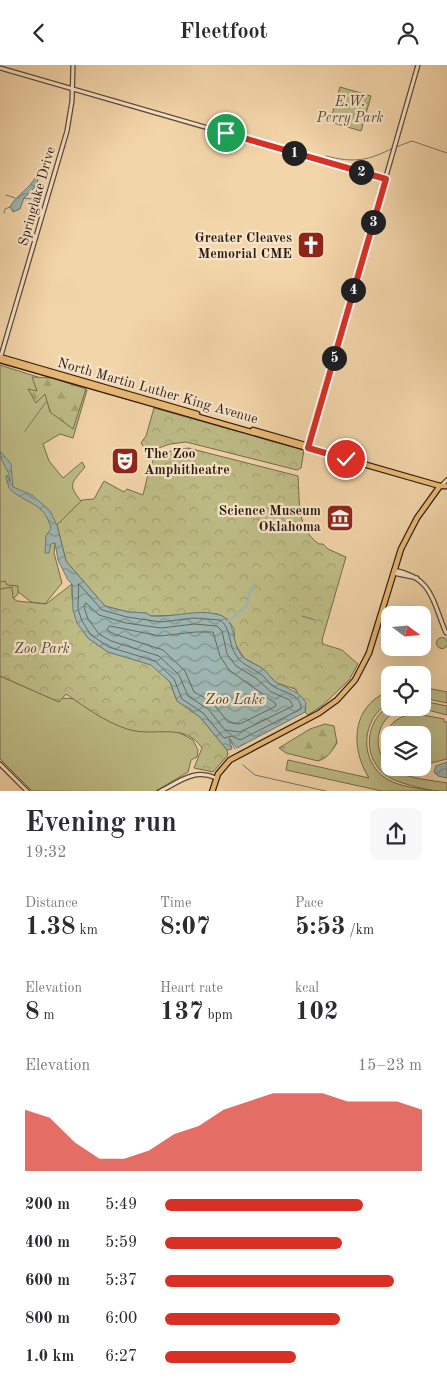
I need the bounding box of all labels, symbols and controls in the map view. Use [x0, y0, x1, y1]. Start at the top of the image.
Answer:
icon: back [25, 19, 53, 47]
icon: person [394, 19, 422, 47]
text: Fleetfoot [179, 21, 268, 43]
park label: E.W. Perry Park [316, 95, 384, 126]
pin [205, 112, 247, 154]
icon: arrive [212, 119, 240, 147]
pin: 1 [282, 141, 306, 165]
street label: Springlake Drive [16, 145, 58, 247]
text: 1 [290, 146, 299, 160]
pin: 2 [348, 159, 374, 185]
text: 2 [357, 165, 366, 179]
pin: 3 [360, 209, 386, 235]
text: 3 [369, 215, 378, 229]
church icon: Greater Cleaves Memorial CME [296, 230, 326, 260]
place label: Greater Cleaves Memorial CME [195, 231, 292, 261]
pin: 4 [340, 277, 366, 303]
text: 4 [349, 283, 358, 297]
pin: 5 [322, 345, 346, 371]
text: 5 [330, 351, 339, 365]
street label: North Martin Luther King Avenue [56, 356, 260, 426]
pin [325, 438, 367, 480]
icon: check [332, 445, 360, 473]
theatre icon: The Zoo Amphitheatre [110, 446, 140, 476]
place label: The Zoo Amphitheatre [144, 447, 230, 477]
museum icon: Science Museum Oklahoma [325, 503, 355, 533]
place label: Science Museum Oklahoma [218, 504, 321, 534]
north arrow [381, 606, 431, 656]
map controls [381, 606, 431, 776]
park label: Zoo Park [14, 642, 70, 656]
button: locate [381, 666, 431, 716]
water label: Zoo Lake [205, 693, 265, 708]
button: layers [381, 726, 431, 776]
button: share [370, 808, 422, 860]
text: Evening run [25, 810, 177, 838]
text: 19:32 [25, 845, 67, 861]
text: Distance [25, 896, 78, 910]
text: Time [160, 896, 191, 910]
text: Pace [295, 896, 323, 910]
text: 1.38 [25, 915, 76, 940]
text: 8:07 [160, 915, 211, 940]
text: 5:53 [295, 915, 346, 940]
text: km [76, 923, 98, 937]
text: /km [346, 923, 374, 937]
text: Elevation [25, 981, 82, 995]
text: Heart rate [160, 981, 223, 995]
text: kcal [295, 981, 319, 995]
text: 8 [25, 1000, 40, 1025]
text: 137 [160, 1000, 204, 1025]
text: 102 [295, 1000, 339, 1025]
text: m [40, 1008, 55, 1022]
text: bpm [204, 1008, 233, 1022]
text: Elevation [25, 1058, 90, 1074]
text: 15–23 m [358, 1058, 422, 1074]
text: 200 m [25, 1197, 70, 1213]
text: 5:49 [105, 1197, 137, 1213]
text: 400 m [25, 1235, 70, 1251]
text: 5:59 [105, 1235, 137, 1251]
text: 600 m [25, 1273, 70, 1289]
text: 5:37 [105, 1273, 137, 1289]
text: 800 m [25, 1311, 70, 1327]
text: 6:00 [105, 1311, 137, 1327]
text: 1.0 km [25, 1349, 74, 1365]
text: 6:27 [105, 1349, 137, 1365]

